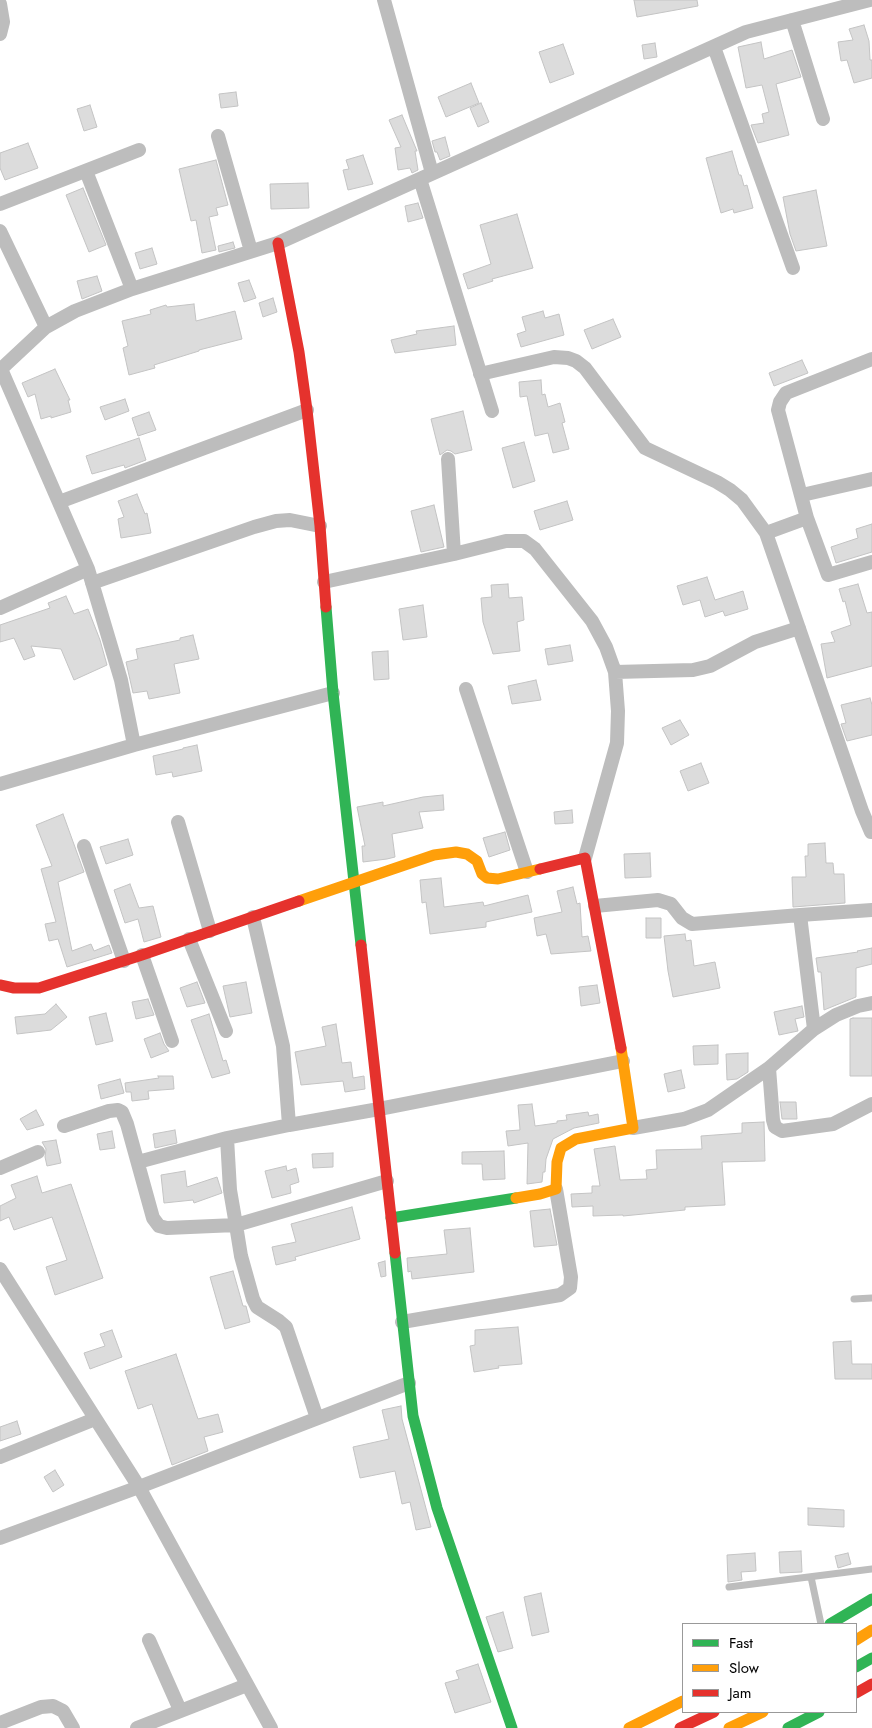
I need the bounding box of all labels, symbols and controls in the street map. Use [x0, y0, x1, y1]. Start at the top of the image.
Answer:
legend [682, 1623, 857, 1713]
text: Fast [729, 1632, 753, 1654]
text: Slow [729, 1657, 759, 1679]
text: Jam [729, 1682, 752, 1704]

